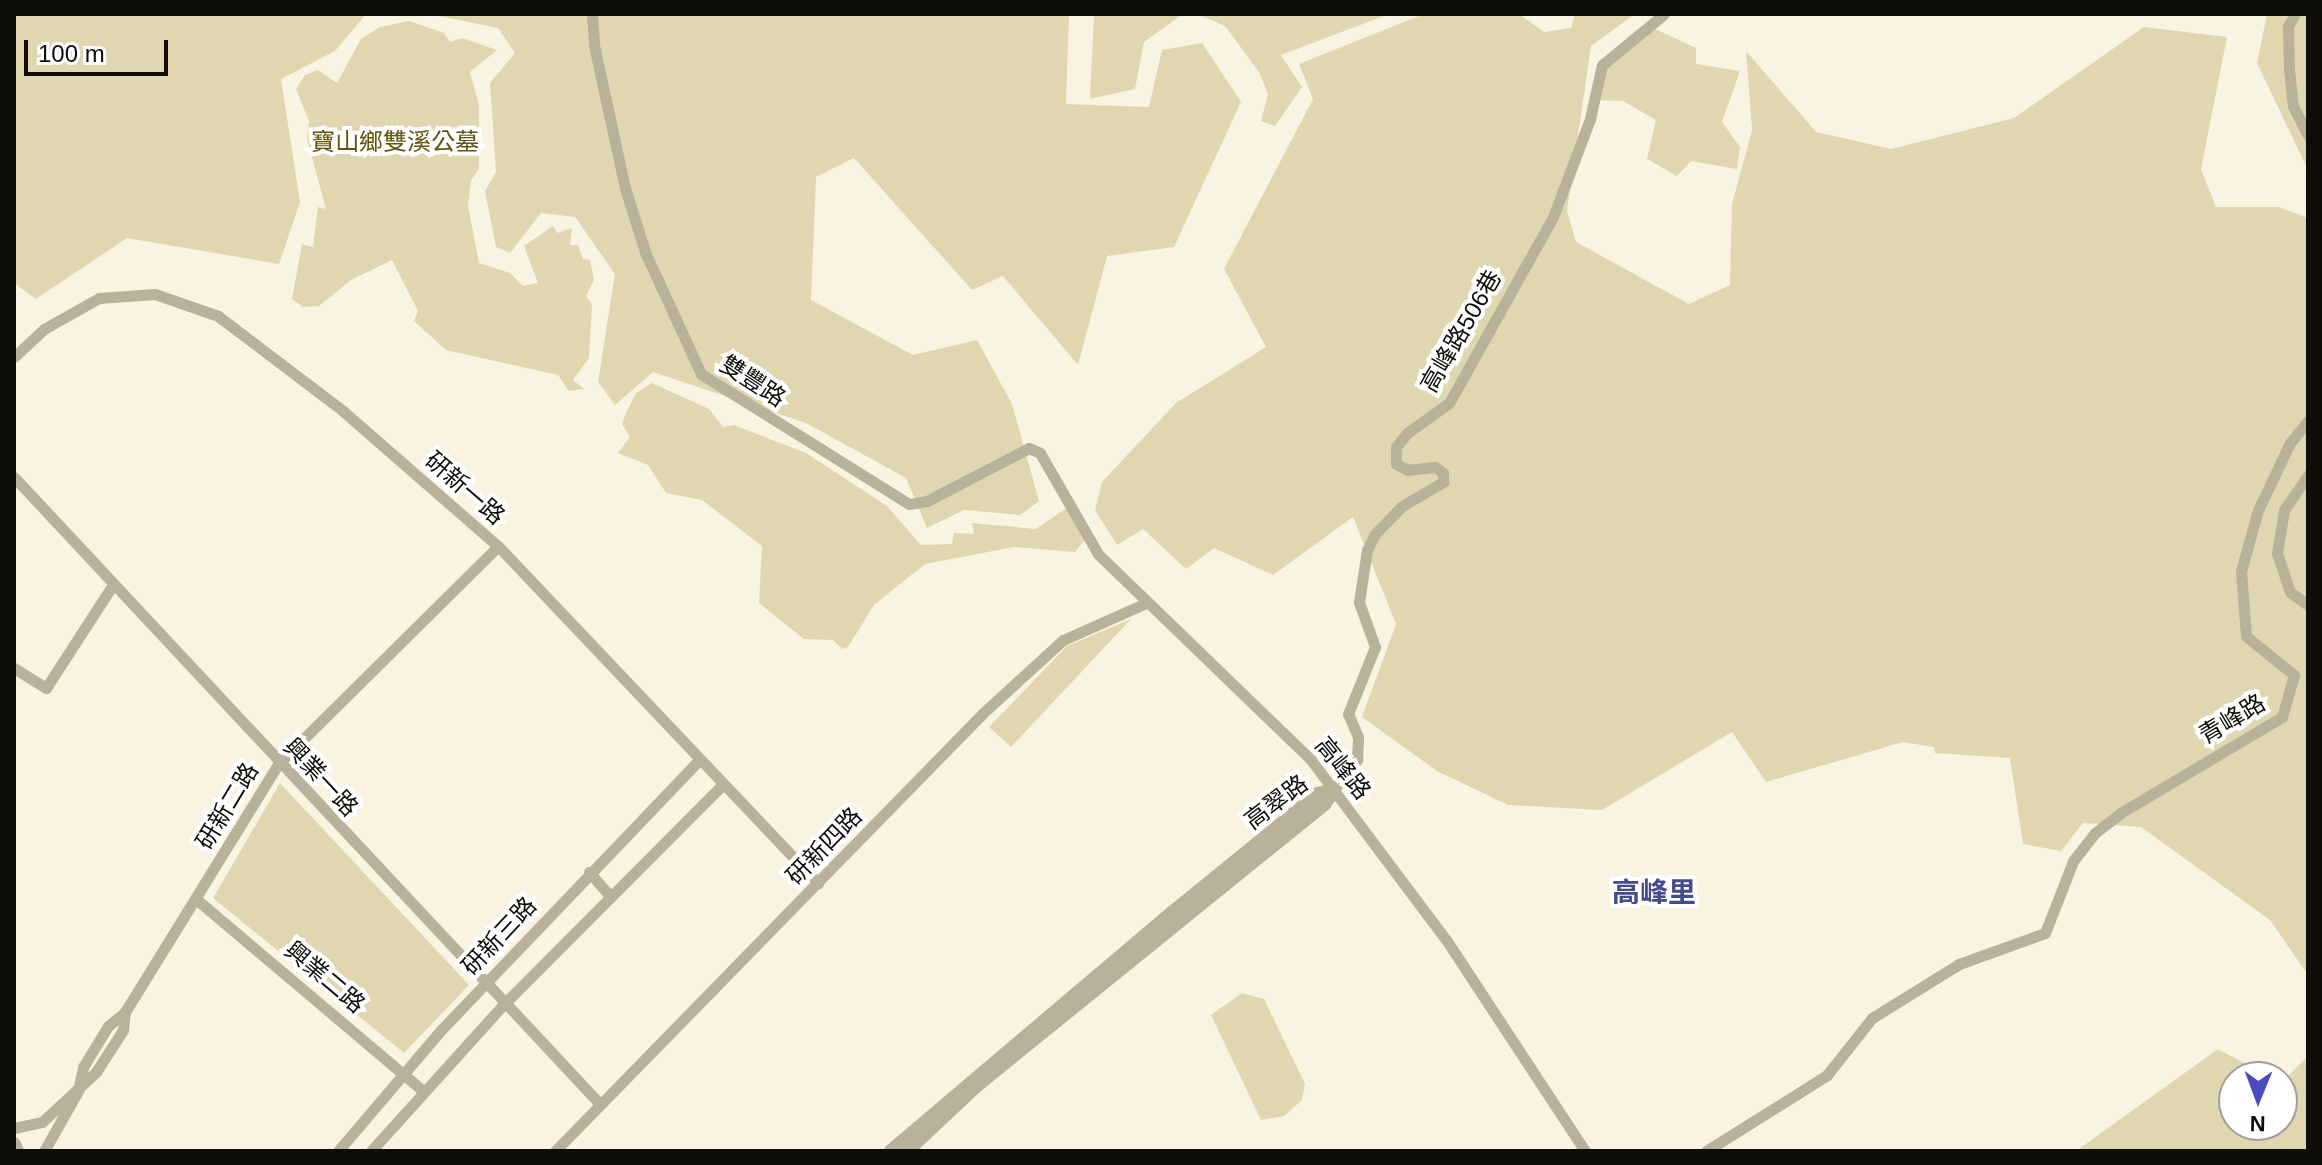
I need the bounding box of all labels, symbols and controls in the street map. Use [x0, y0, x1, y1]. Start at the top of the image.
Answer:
scale bar [28, 24, 172, 74]
text: 100 m [38, 40, 105, 67]
park label: 寶山鄉雙溪公墓 [311, 128, 479, 156]
street label: 高峰路506巷 [1415, 265, 1507, 397]
street label: 雙豐路 [715, 349, 791, 413]
street label: 研新一路 [419, 446, 511, 530]
street label: 青峰路 [2194, 688, 2270, 750]
street label: 高峰路 [1309, 731, 1377, 805]
street label: 興業一路 [278, 732, 364, 822]
street label: 研新二路 [190, 757, 264, 855]
street label: 高翠路 [1239, 769, 1313, 835]
street label: 研新四路 [780, 801, 868, 891]
district label: 高峰里 [1612, 876, 1696, 910]
street label: 研新三路 [456, 891, 542, 981]
street label: 興業二路 [279, 935, 371, 1019]
north arrow [2218, 1061, 2298, 1141]
text: N [2249, 1111, 2266, 1136]

